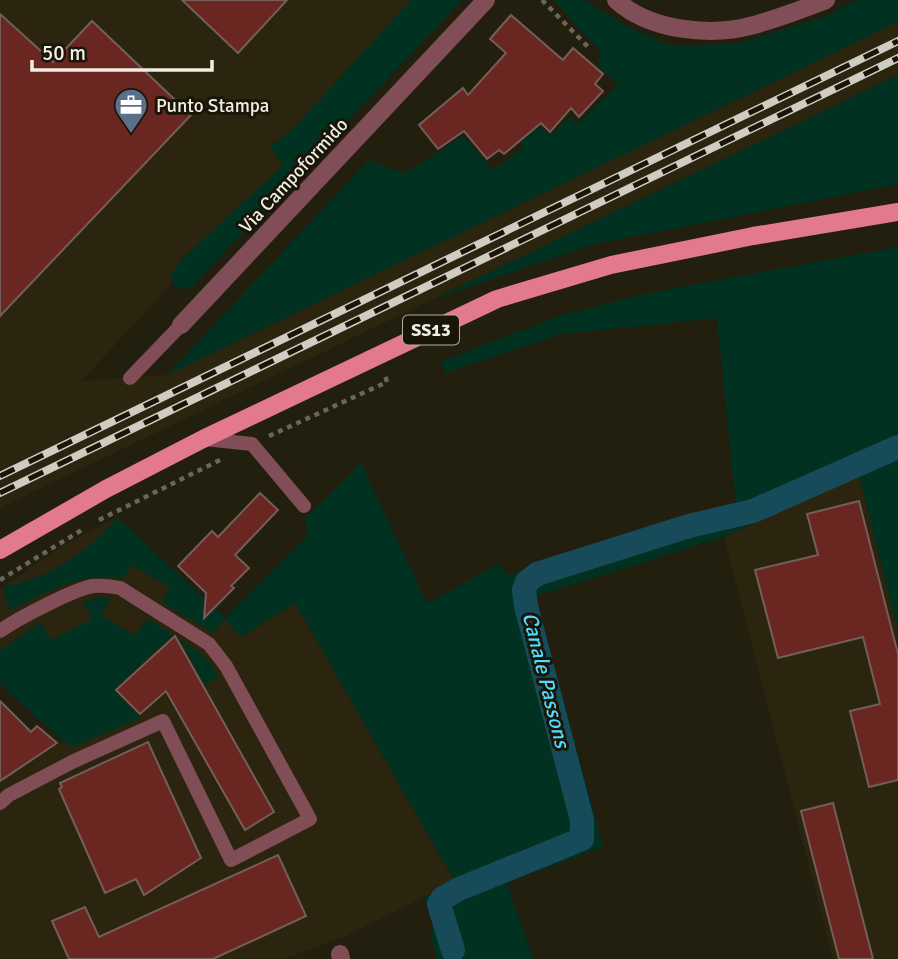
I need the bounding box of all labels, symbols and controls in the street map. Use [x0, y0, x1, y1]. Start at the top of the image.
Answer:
scale bar [32, 28, 212, 72]
text: 50 m [42, 40, 86, 66]
office icon: Punto Stampa [112, 86, 150, 135]
place label: Punto Stampa [156, 94, 270, 118]
street label: Via Campoformido [234, 113, 353, 238]
road number: SS13 [403, 316, 459, 344]
water label: Canale Passons [517, 610, 576, 752]

